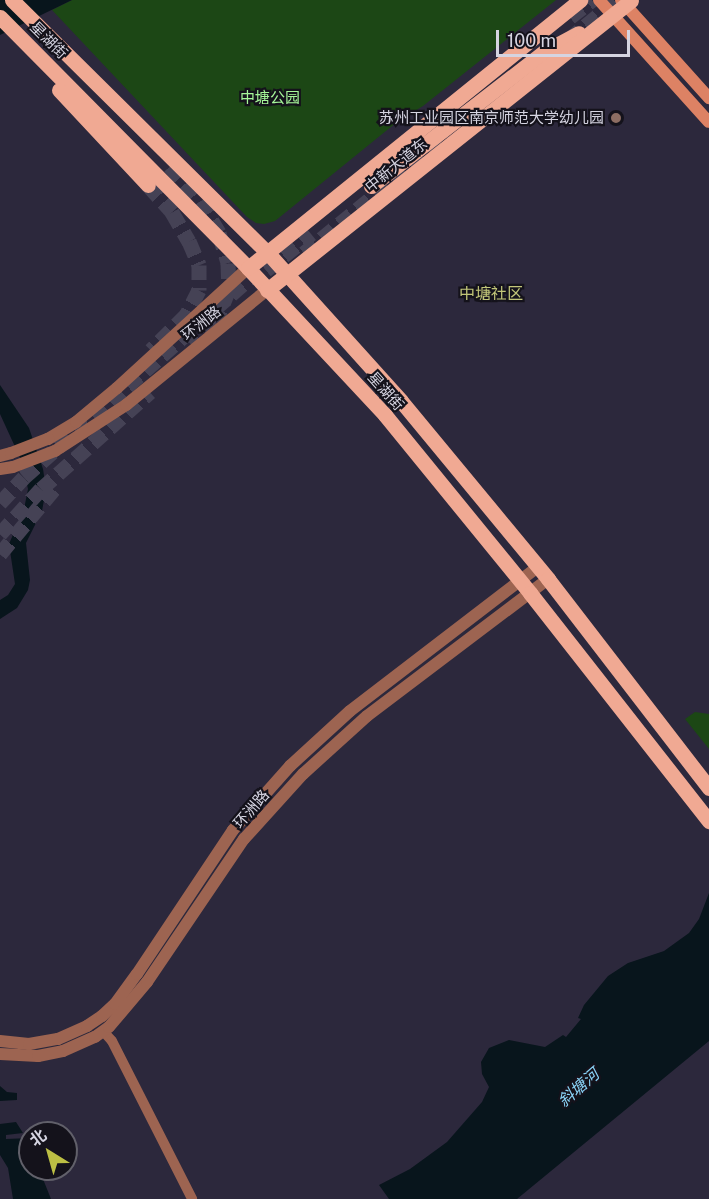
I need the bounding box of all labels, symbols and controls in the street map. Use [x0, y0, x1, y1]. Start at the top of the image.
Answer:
street label: 星湖街 [27, 18, 71, 62]
scale bar [499, 18, 632, 56]
text: 100 m [507, 30, 556, 51]
park label: 中塘公园 [240, 89, 300, 107]
place label: 苏州工业园区南京师范大学幼儿园 [379, 109, 604, 127]
marker: 苏州工业园区南京师范大学幼儿园 [609, 111, 623, 125]
street label: 中新大道东 [361, 134, 431, 196]
district label: 中塘社区 [459, 284, 523, 304]
street label: 环洲路 [178, 302, 224, 344]
street label: 星湖街 [364, 368, 408, 414]
street label: 环洲路 [229, 786, 273, 832]
water label: 斜塘河 [555, 1065, 603, 1111]
north arrow [18, 1121, 78, 1181]
text: 北 [26, 1125, 50, 1150]

